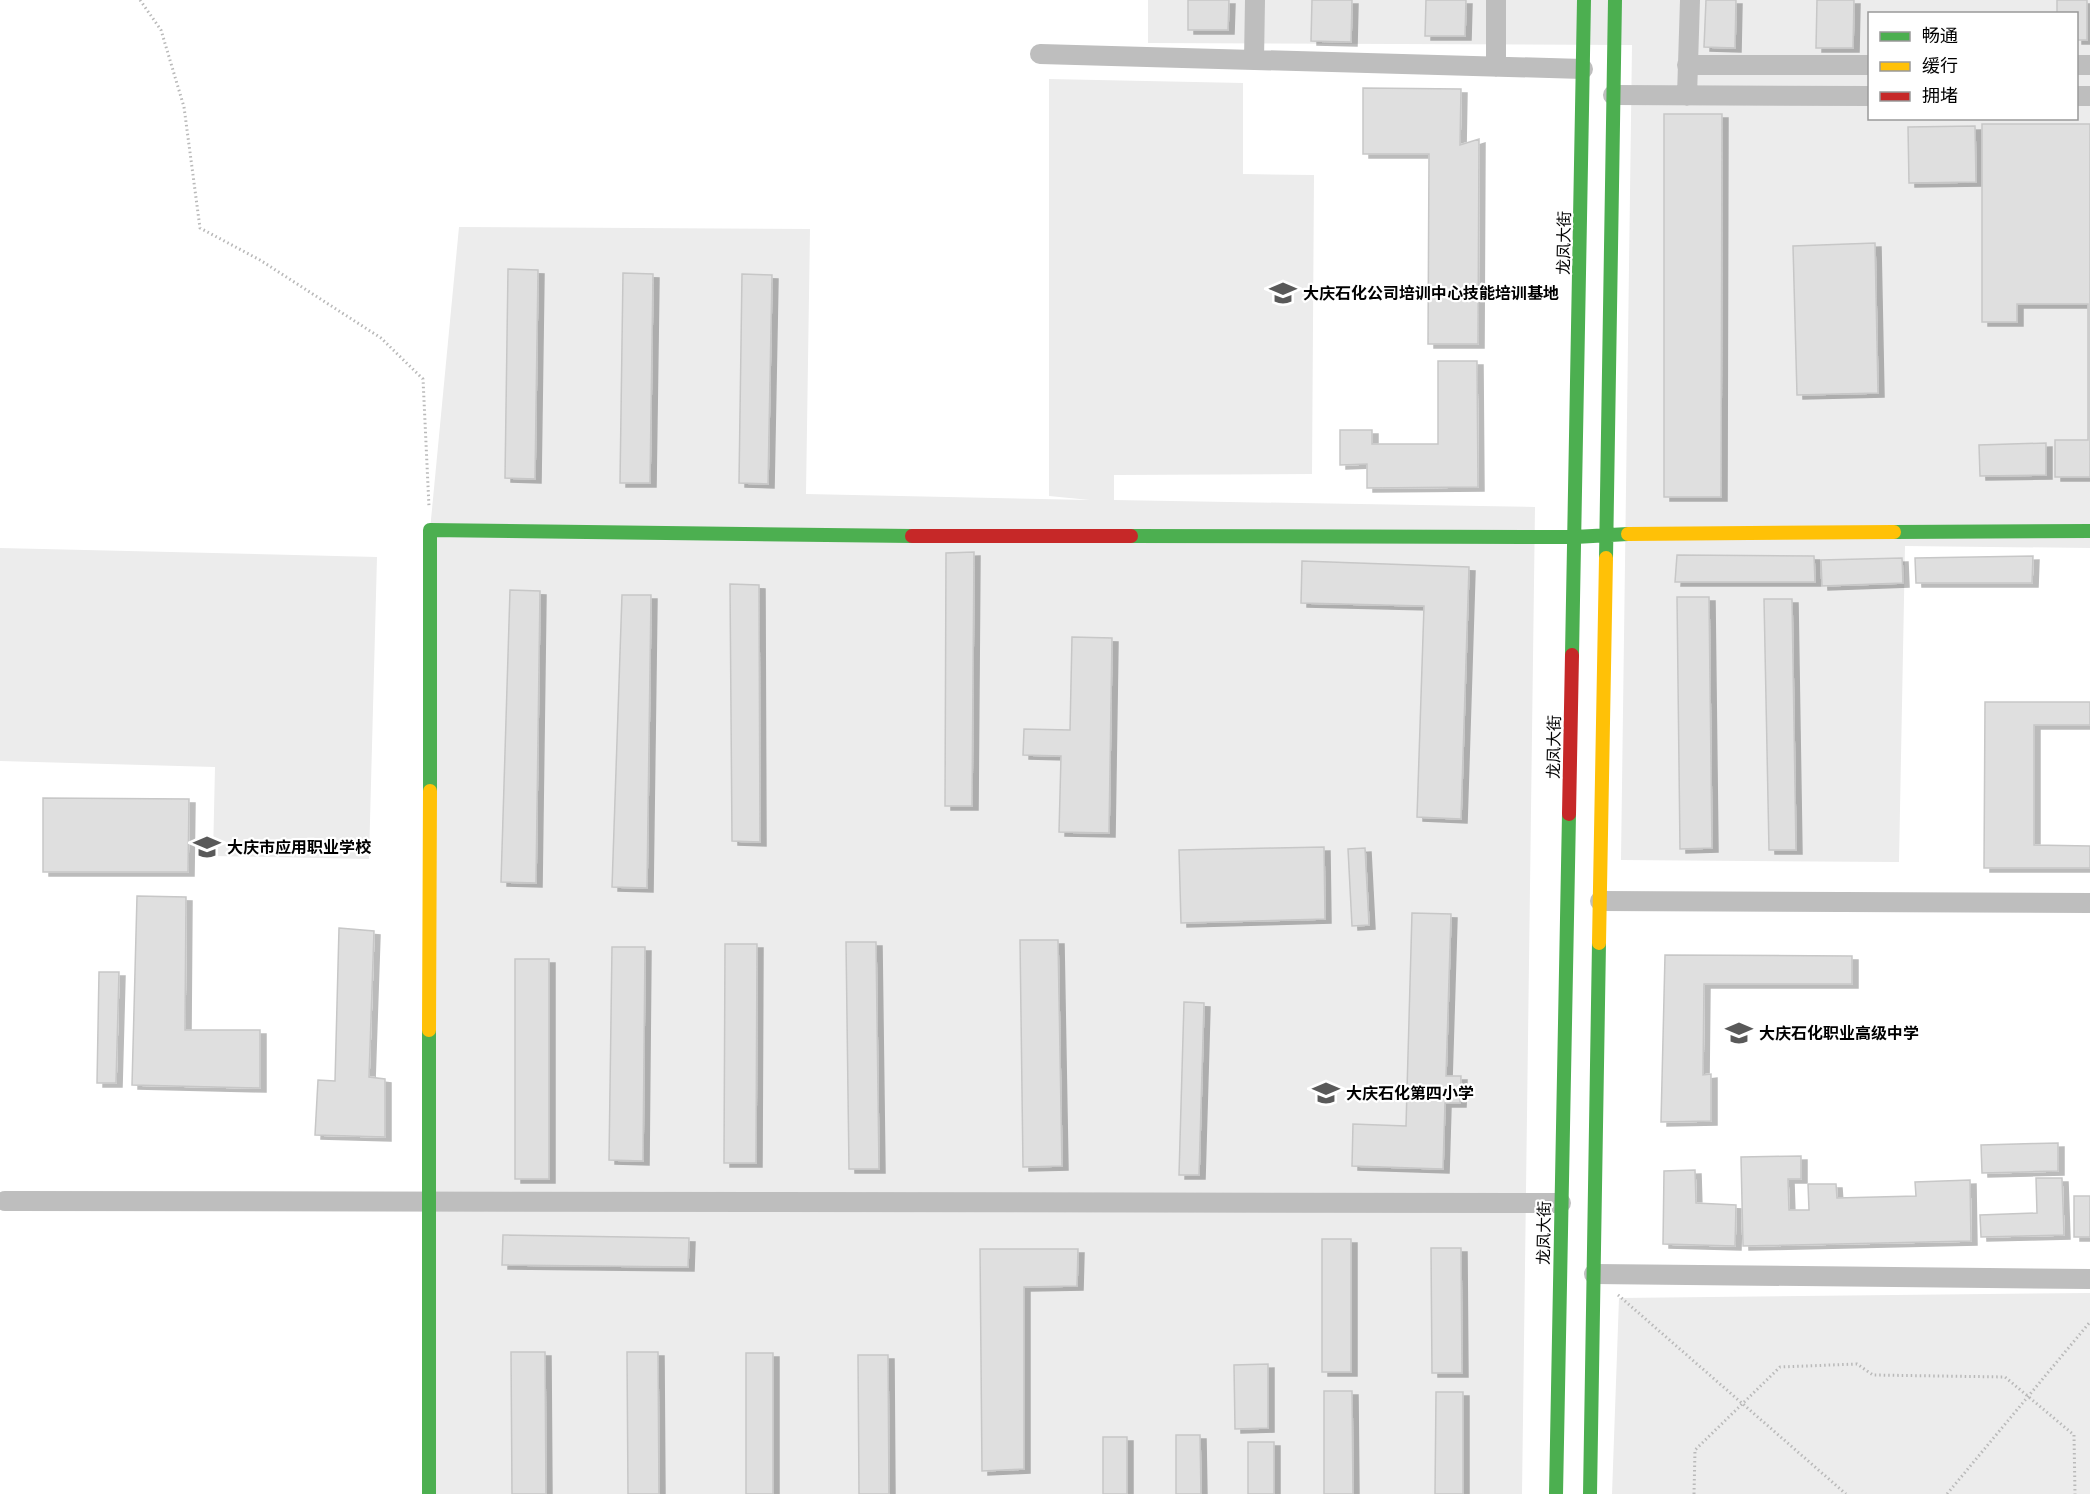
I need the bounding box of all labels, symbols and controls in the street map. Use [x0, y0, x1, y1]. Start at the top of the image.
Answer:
legend [1868, 12, 2078, 120]
text: 畅通 [1922, 25, 1958, 47]
text: 缓行 [1922, 55, 1958, 77]
text: 拥堵 [1922, 85, 1958, 107]
street label: 龙凤大街 [1554, 211, 1574, 275]
school or university icon: 大庆石化公司培训中心技能培训基地 [1268, 278, 1298, 308]
place label: 大庆石化公司培训中心技能培训基地 [1303, 284, 1559, 303]
street label: 龙凤大街 [1544, 715, 1564, 779]
school or university icon: 大庆市应用职业学校 [192, 832, 222, 862]
place label: 大庆市应用职业学校 [227, 838, 372, 857]
school or university icon: 大庆石化职业高级中学 [1724, 1018, 1754, 1048]
place label: 大庆石化职业高级中学 [1759, 1024, 1919, 1043]
school or university icon: 大庆石化第四小学 [1311, 1078, 1341, 1108]
place label: 大庆石化第四小学 [1346, 1084, 1474, 1103]
street label: 龙凤大街 [1534, 1201, 1554, 1265]

